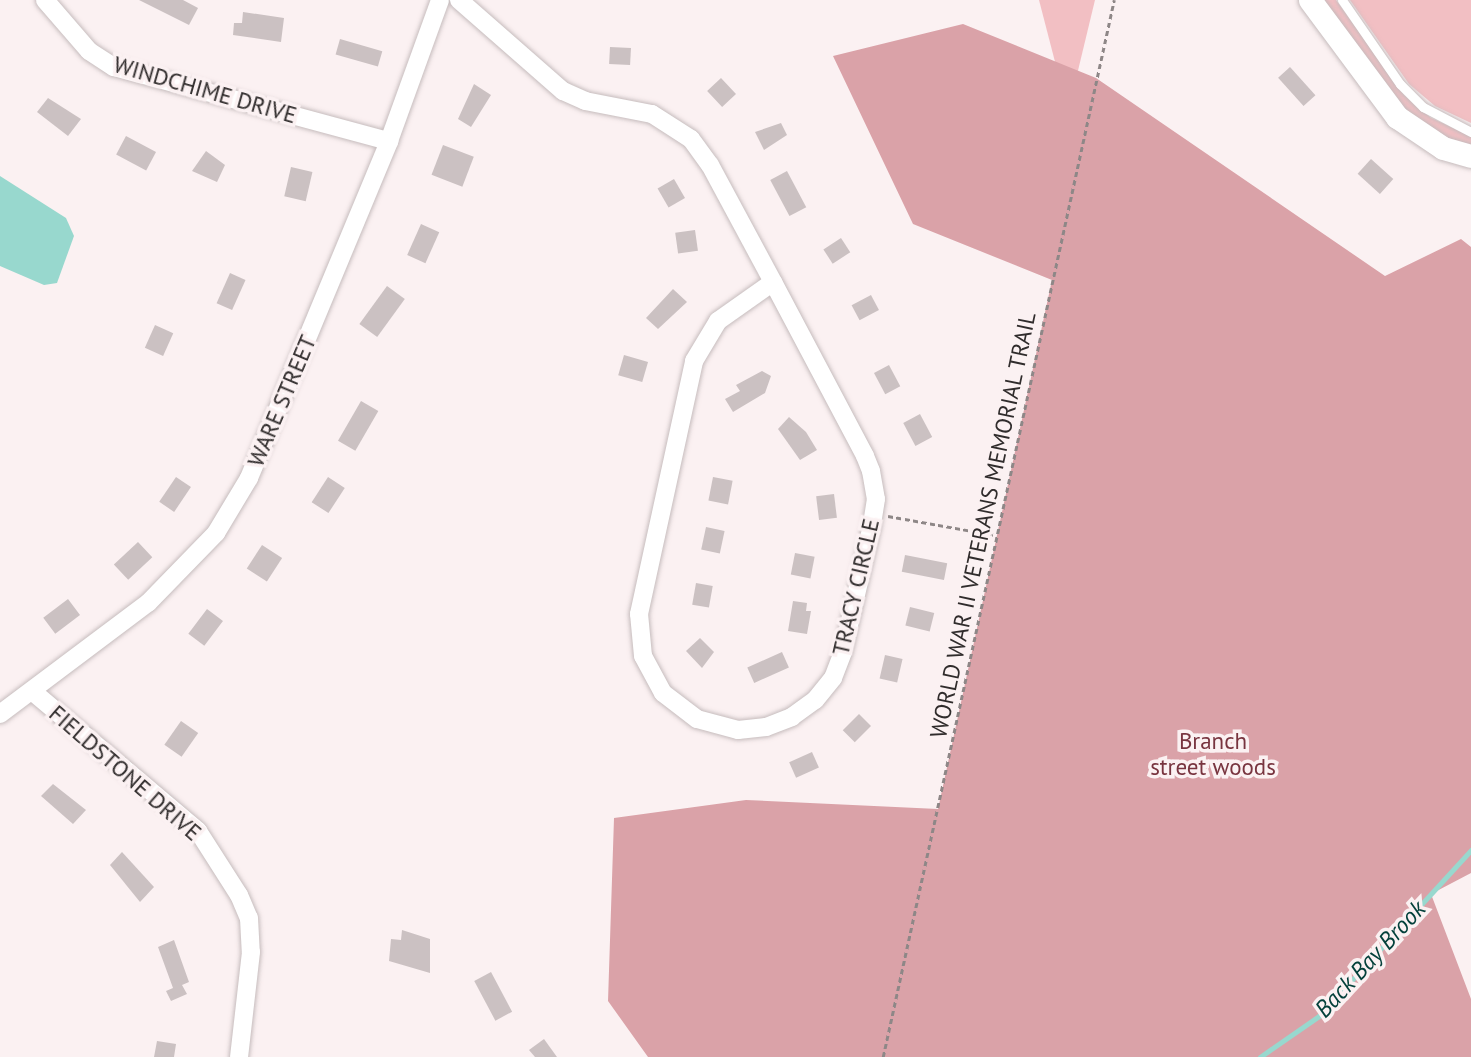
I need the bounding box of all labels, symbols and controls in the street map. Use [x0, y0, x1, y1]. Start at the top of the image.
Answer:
street label: WINDCHIME DRIVE [110, 51, 300, 129]
street label: WORLD WAR II VETERANS MEMORIAL TRAIL [924, 308, 1042, 742]
street label: WARE STREET [242, 331, 322, 471]
street label: TRACY CIRCLE [827, 516, 885, 658]
street label: FIELDSTONE DRIVE [43, 700, 207, 846]
park label: Branch street woods [1150, 727, 1276, 781]
water label: Back Bay Brook [1308, 894, 1432, 1024]

